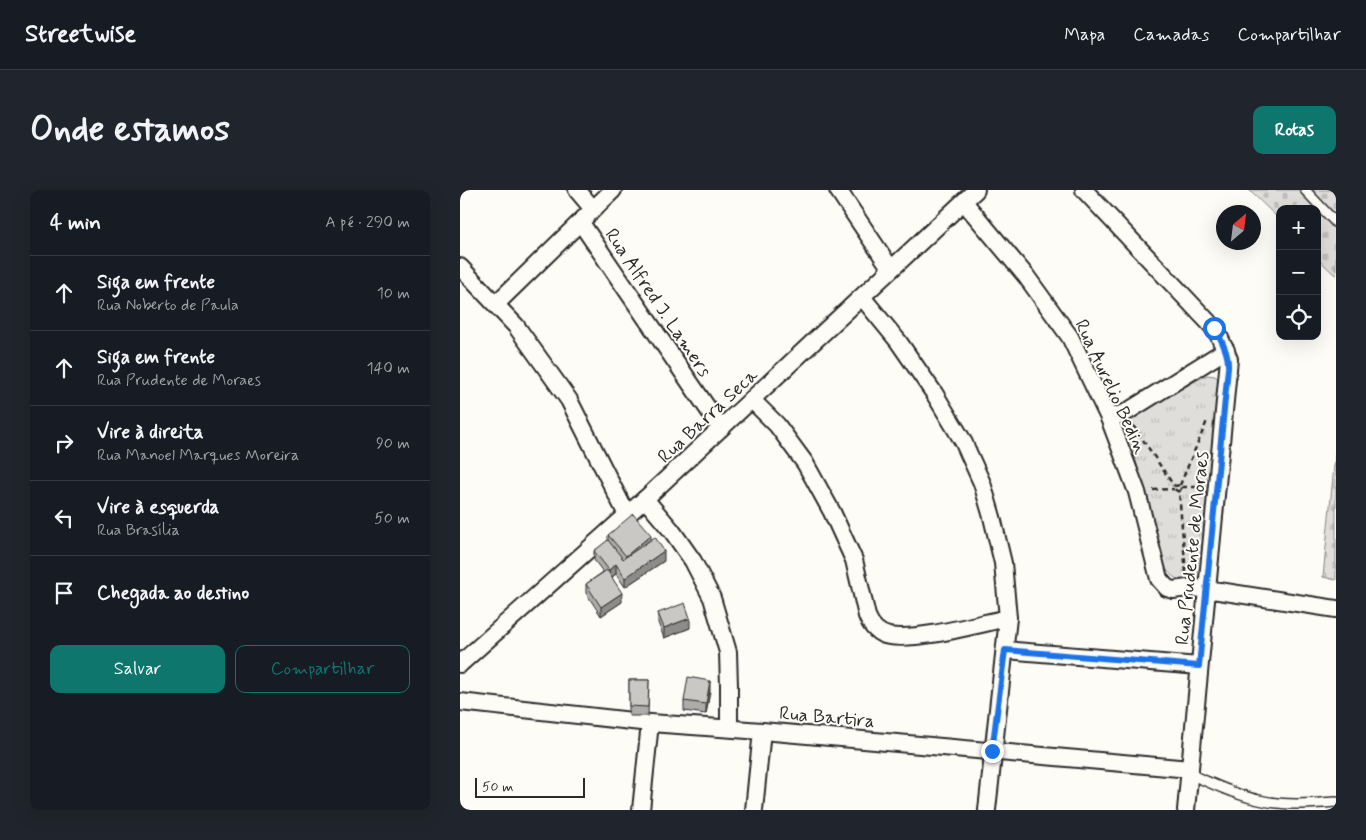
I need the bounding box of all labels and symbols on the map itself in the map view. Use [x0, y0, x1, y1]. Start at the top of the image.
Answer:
north arrow [1216, 205, 1261, 250]
street label: Rua Alfred J. Lamers [599, 224, 717, 383]
street label: Rua Aurelio Bedin [1069, 315, 1153, 458]
route start [1203, 317, 1226, 340]
street label: Rua Barra Seca [653, 363, 764, 469]
street label: Rua Prudente de Moraes [1170, 450, 1215, 646]
street label: Rua Bartira [778, 701, 876, 734]
route end [981, 740, 1004, 763]
scale bar [475, 775, 585, 798]

